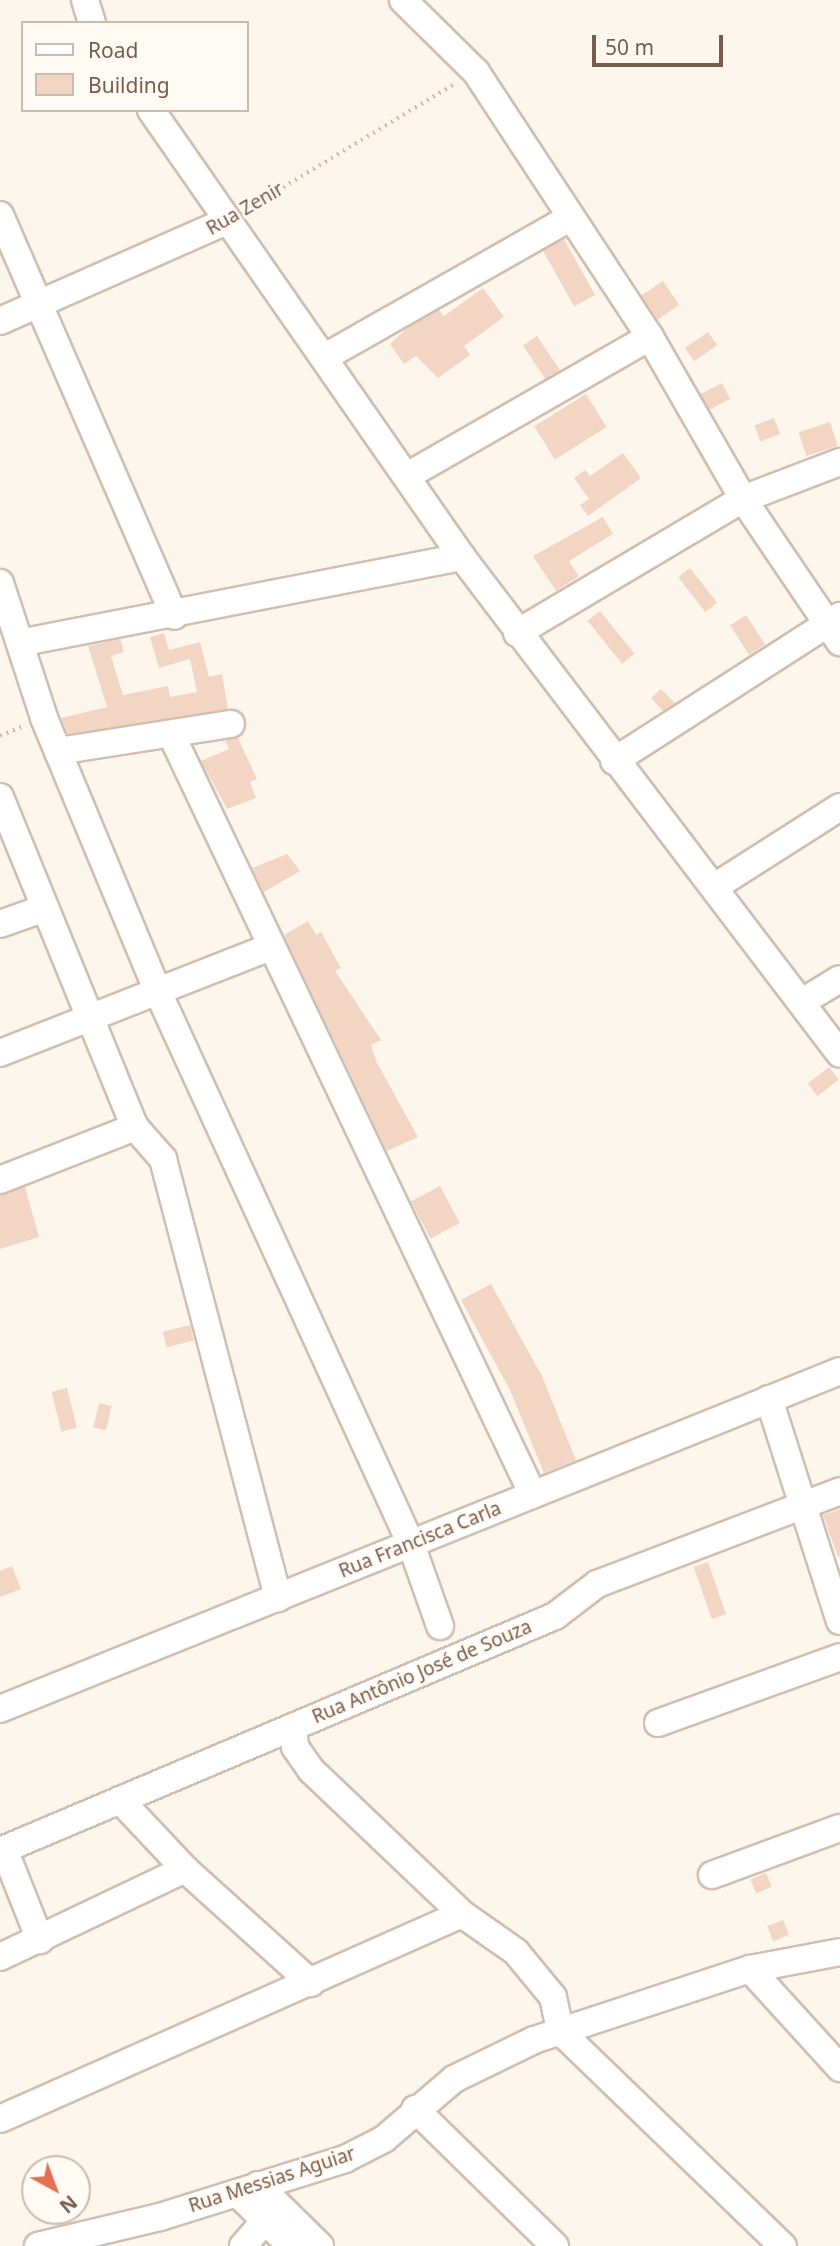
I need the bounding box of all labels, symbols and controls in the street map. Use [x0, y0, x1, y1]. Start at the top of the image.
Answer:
legend [21, 21, 248, 112]
scale bar [595, 21, 726, 65]
text: 50 m [605, 33, 654, 61]
text: Road [88, 36, 138, 64]
text: Building [88, 71, 170, 99]
street label: Rua Zenir [202, 178, 288, 240]
street label: Rua Francisca Carla [336, 1497, 504, 1583]
street label: Rua Antônio José de Souza [309, 1615, 535, 1729]
street label: Rua Messias Aguiar [186, 2142, 358, 2218]
north arrow [21, 2155, 91, 2225]
text: N [54, 2189, 83, 2219]

